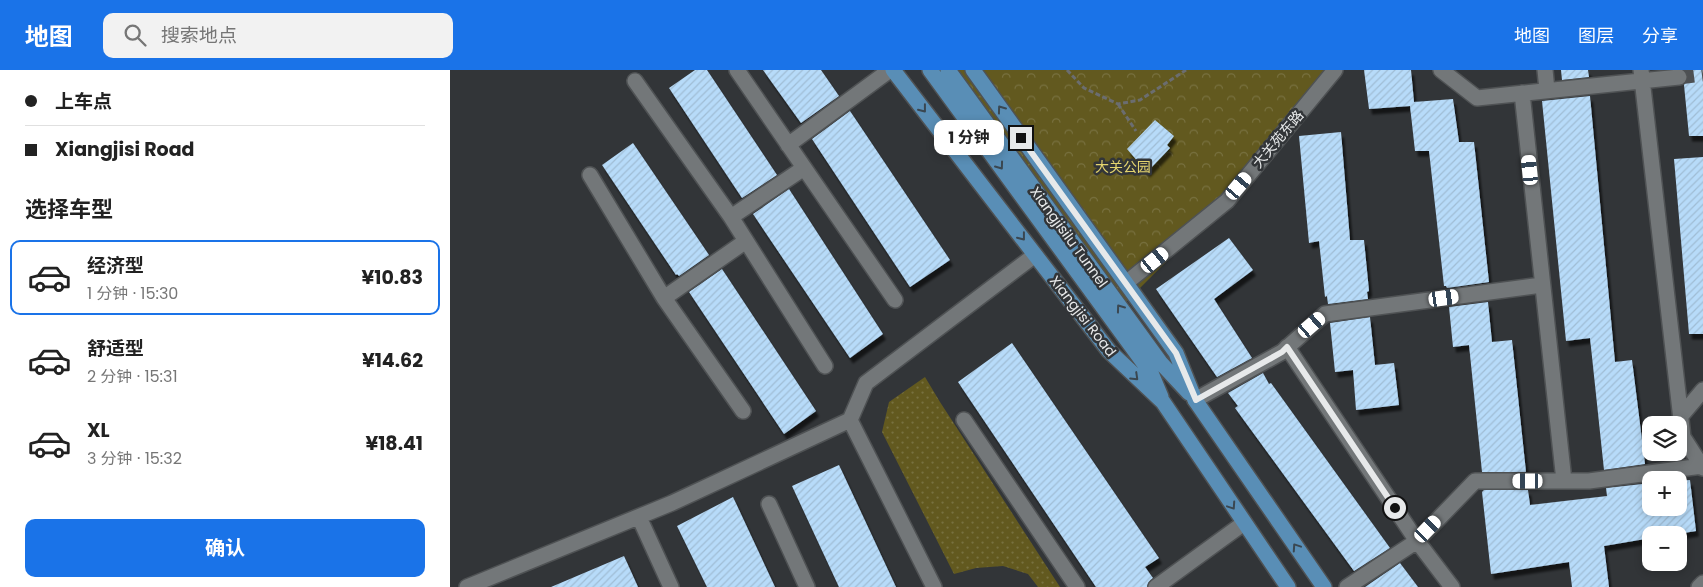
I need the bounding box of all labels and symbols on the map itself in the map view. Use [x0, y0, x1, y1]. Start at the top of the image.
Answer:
one-way arrow [917, 103, 925, 112]
one-way arrow [997, 105, 1007, 114]
street label: 大关苑东路 [1248, 106, 1308, 172]
callout: 1 分钟 [934, 120, 1004, 156]
route end [1010, 127, 1032, 149]
car [1520, 154, 1539, 186]
park label: 大关公园 [1095, 157, 1151, 177]
one-way arrow [994, 160, 1003, 170]
car [1223, 170, 1254, 202]
street label: Xiangjisilu Tunnel [1026, 182, 1112, 292]
one-way arrow [1016, 231, 1024, 240]
car [1138, 245, 1171, 275]
street label: Xiangjisi Road [1045, 271, 1121, 361]
car [1428, 288, 1459, 308]
one-way arrow [1117, 304, 1126, 314]
car [1295, 309, 1328, 341]
one-way arrow [1130, 371, 1139, 380]
car [1513, 474, 1543, 489]
route start [1384, 497, 1406, 519]
one-way arrow [1226, 500, 1235, 510]
car [1412, 513, 1443, 545]
one-way arrow [1293, 543, 1303, 552]

